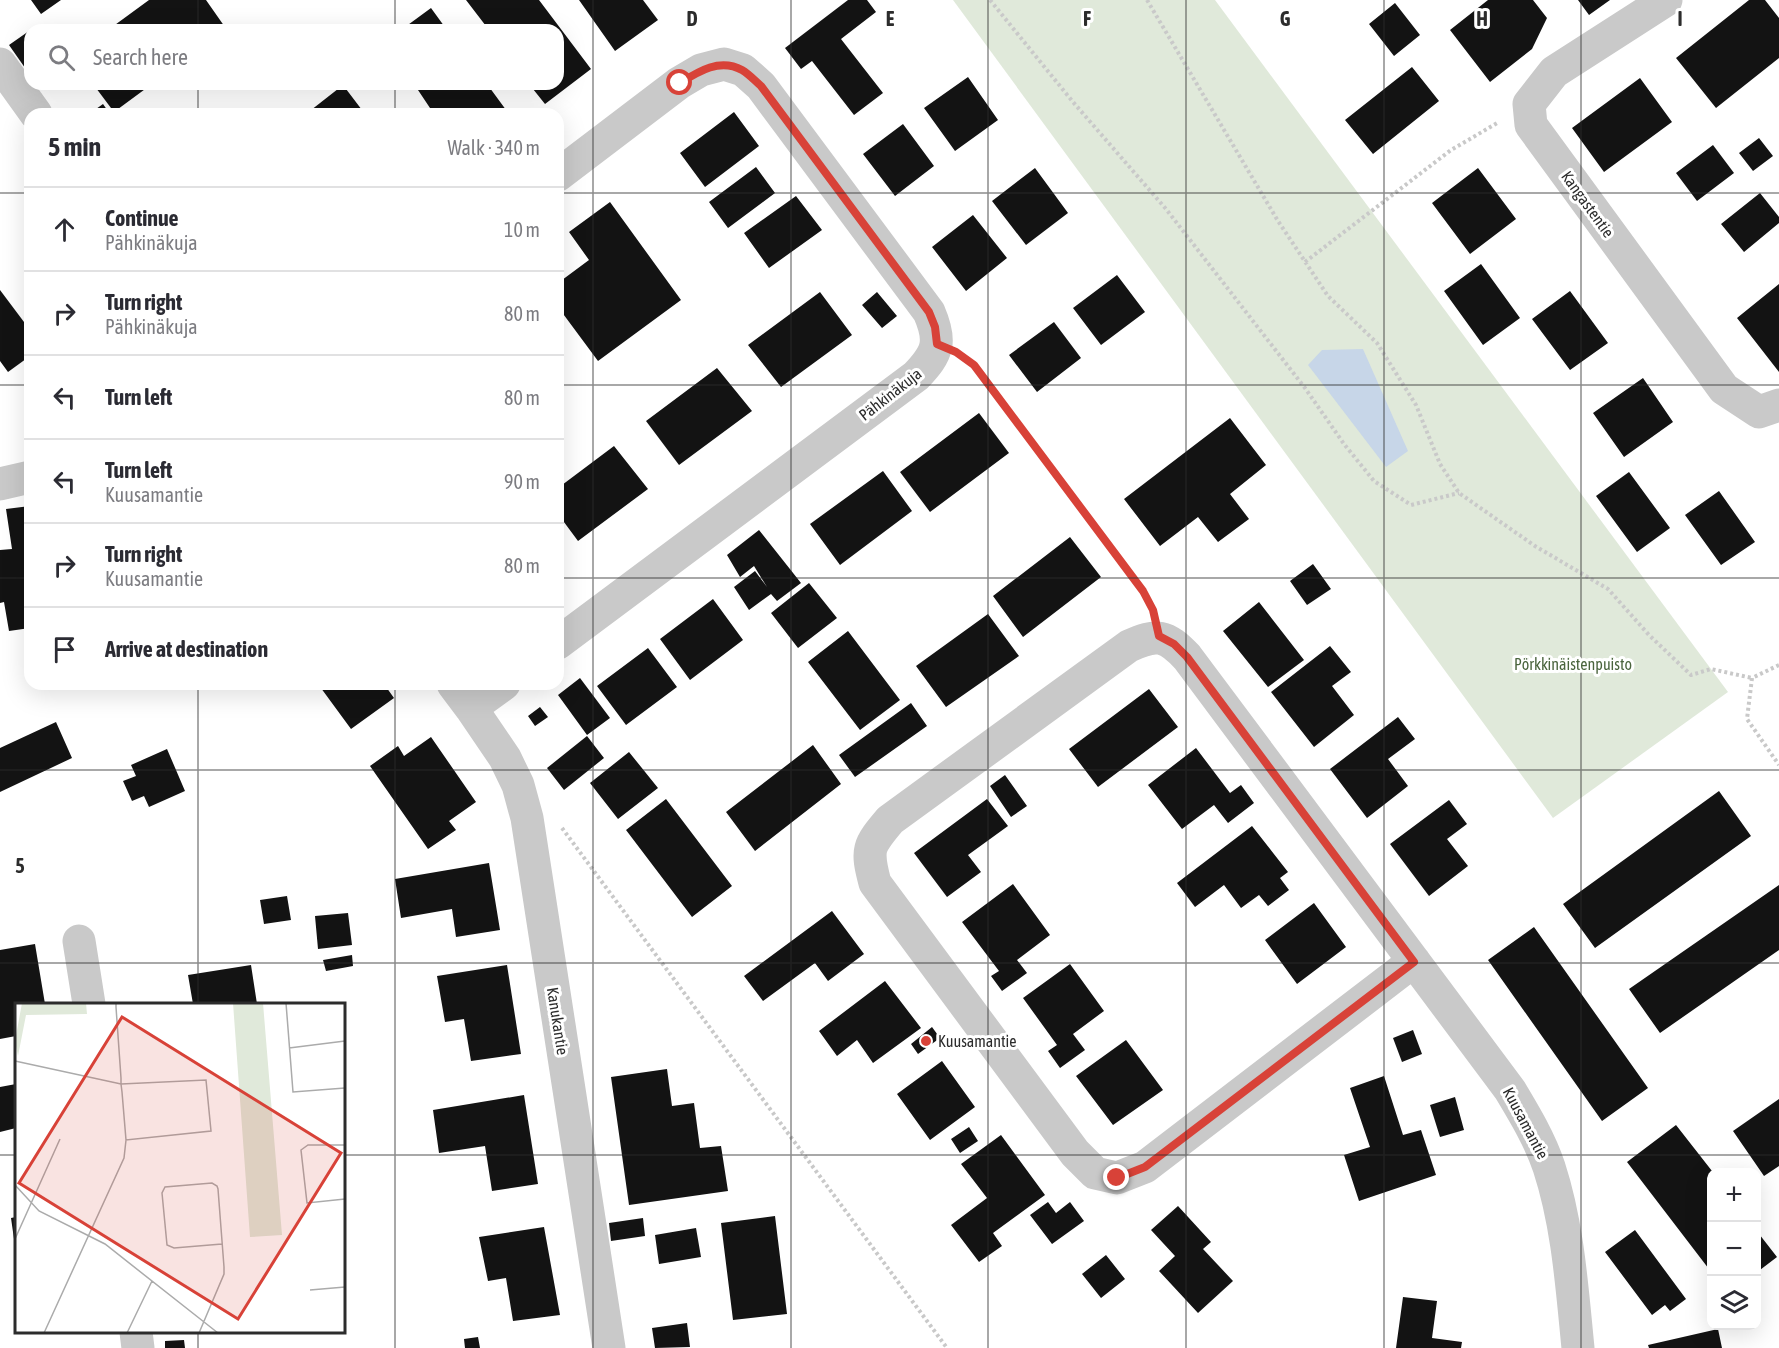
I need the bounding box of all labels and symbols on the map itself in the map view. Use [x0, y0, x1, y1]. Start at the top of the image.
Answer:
text: D [686, 7, 698, 30]
text: E [886, 7, 895, 30]
text: F [1083, 7, 1091, 30]
text: G [1280, 7, 1291, 30]
text: H [1476, 7, 1488, 30]
text: I [1677, 7, 1683, 30]
route start [666, 69, 692, 95]
street label: Kangastentie [1557, 167, 1618, 241]
street label: Pähkinäkuja [855, 364, 925, 425]
park label: Pörkkinäistenpuisto [1514, 655, 1632, 674]
text: 5 [15, 854, 25, 877]
street label: Kanukantie [544, 986, 572, 1056]
inset map [15, 1003, 345, 1333]
place label: Kuusamantie [938, 1032, 1017, 1050]
marker: Kuusamantie [919, 1034, 933, 1048]
street label: Kuusamantie [1500, 1084, 1552, 1162]
route end [1103, 1164, 1129, 1190]

